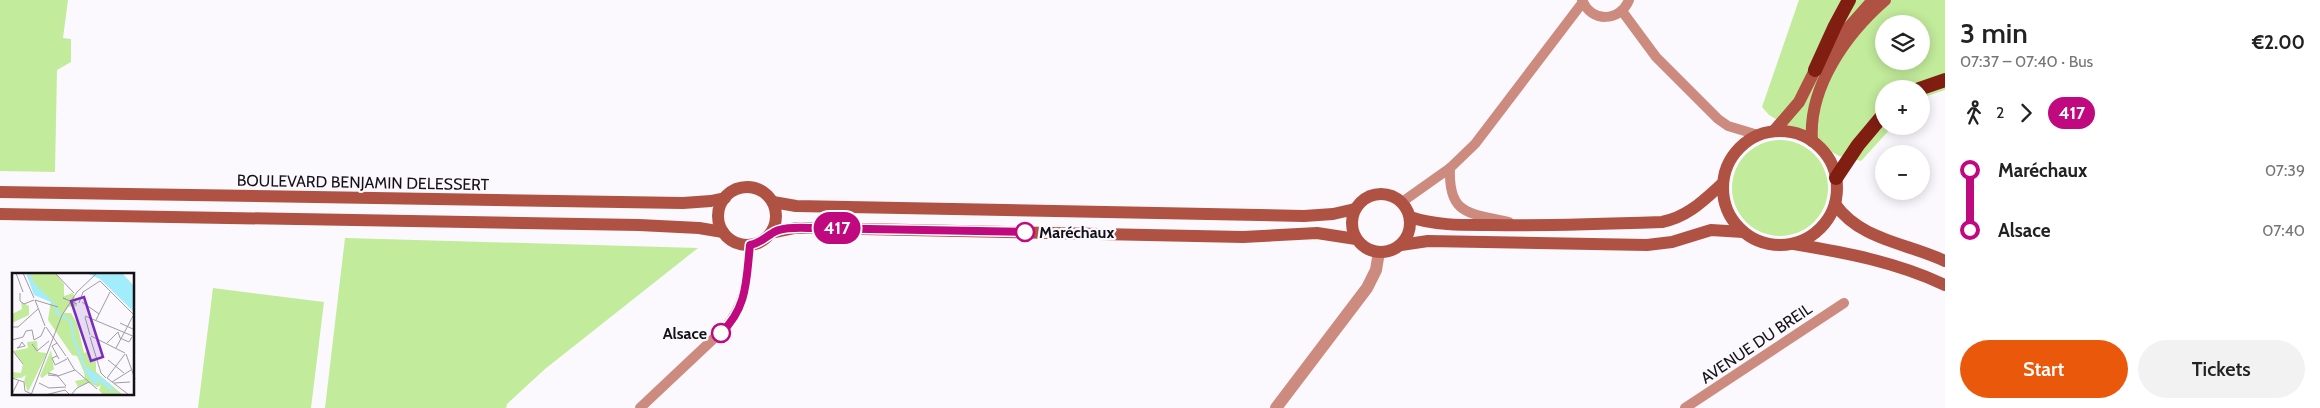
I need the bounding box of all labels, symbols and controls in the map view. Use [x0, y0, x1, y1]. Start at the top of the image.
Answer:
map controls [1875, 15, 1930, 200]
button: layers [1875, 15, 1930, 70]
text: 3 min [1960, 16, 2028, 50]
text: €2.00 [2252, 31, 2305, 54]
text: 07:37 – 07:40 · Bus [1960, 52, 2093, 71]
button: + [1875, 80, 1930, 135]
icon: walk [1960, 99, 1988, 127]
icon: forward [2012, 99, 2040, 127]
text: 417 [2058, 102, 2085, 124]
text: 2 [1996, 103, 2004, 122]
button: − [1875, 145, 1930, 200]
text: Maréchaux [1998, 159, 2087, 182]
text: 07:39 [2265, 161, 2305, 180]
street label: BOULEVARD BENJAMIN DELESSERT [237, 171, 490, 194]
line badge: 417 [808, 212, 866, 244]
text: 417 [824, 217, 850, 239]
text: Alsace [1998, 219, 2051, 242]
text: 07:40 [2262, 221, 2305, 240]
marker: Maréchaux [1015, 222, 1035, 242]
place label: Maréchaux [1039, 223, 1114, 242]
inset map [12, 273, 135, 396]
street label: AVENUE DU BREIL [1697, 299, 1815, 388]
marker: Alsace [711, 323, 731, 343]
place label: Alsace [663, 324, 707, 343]
button: Start [1960, 340, 2128, 398]
button: Tickets [2138, 340, 2305, 398]

